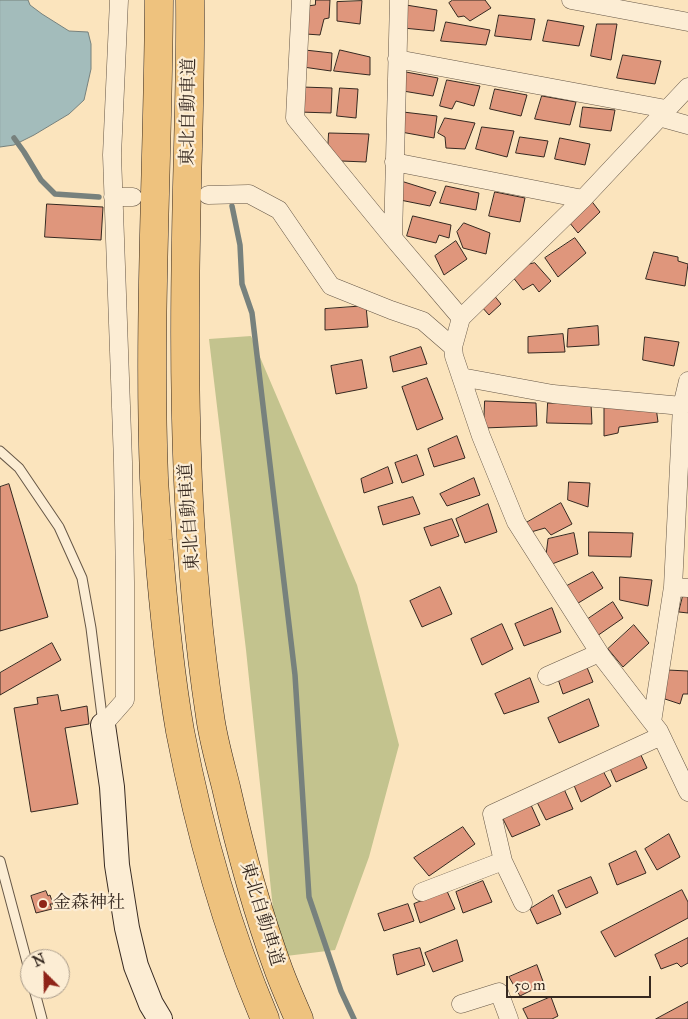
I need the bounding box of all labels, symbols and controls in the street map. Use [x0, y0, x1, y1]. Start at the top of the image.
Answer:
street label: 東北自動車道 [177, 58, 201, 166]
street label: 東北自動車道 [175, 462, 205, 572]
street label: 東北自動車道 [235, 859, 287, 969]
place label: 金森神社 [53, 893, 125, 915]
marker: 金森神社 [37, 898, 49, 910]
north arrow [20, 949, 70, 999]
text: N [31, 951, 48, 971]
scale bar [508, 966, 653, 998]
text: 50 m [514, 976, 546, 994]

